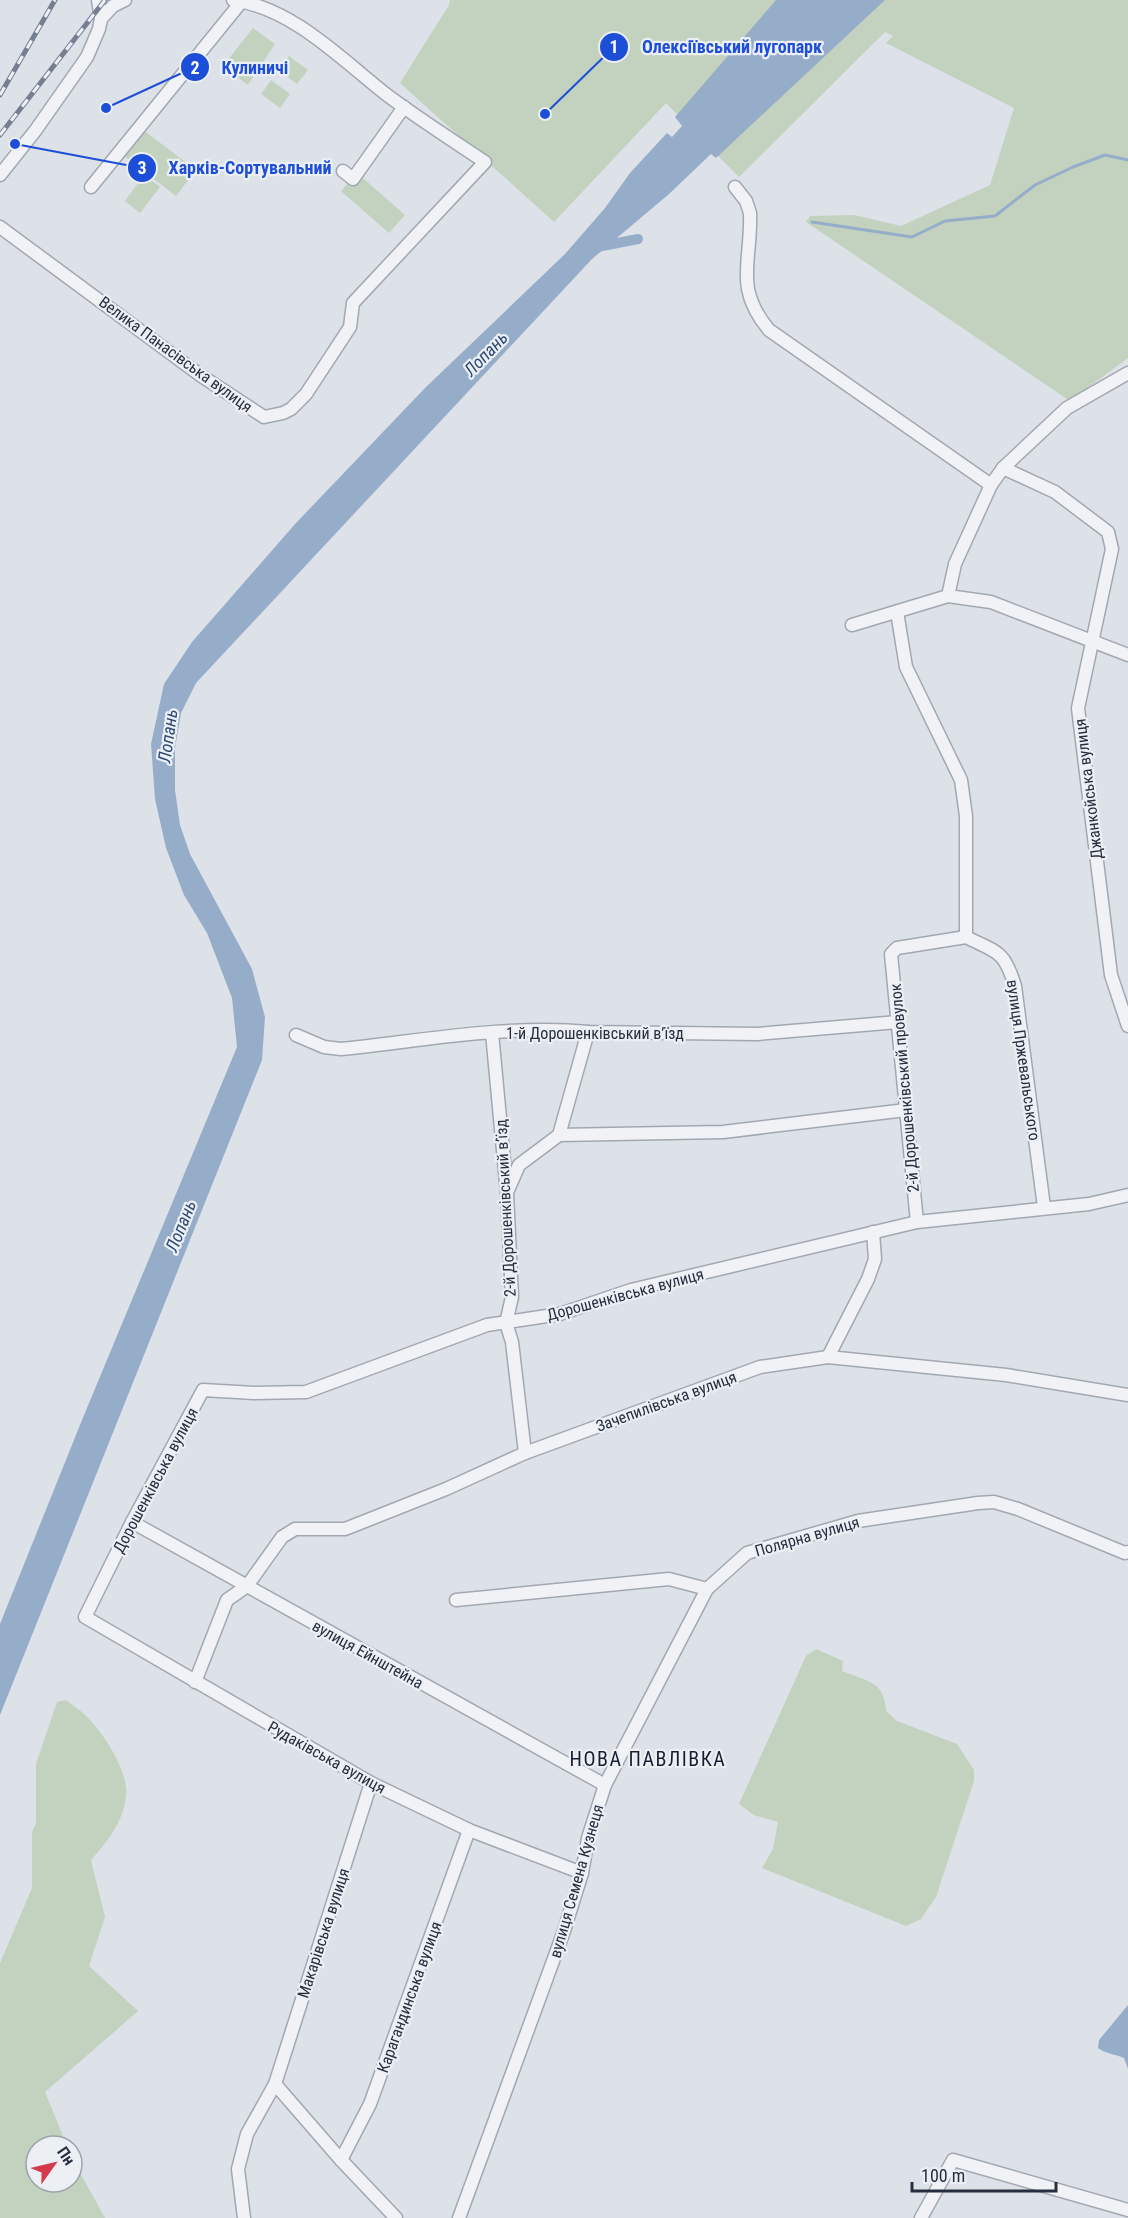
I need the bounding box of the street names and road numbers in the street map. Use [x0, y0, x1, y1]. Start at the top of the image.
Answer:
street label: Велика Панасівська вулиця [95, 292, 256, 416]
street label: Джанкойська вулиця [1070, 718, 1107, 860]
street label: вулиця Пржевальського [1003, 978, 1044, 1142]
street label: 2-й Дорошенківський провулок [886, 982, 923, 1193]
street label: 1-й Дорошенківський в’їзд [506, 1024, 684, 1043]
street label: 2-й Дорошенківський в’їзд [491, 1118, 520, 1297]
street label: Дорошенківська вулиця [545, 1264, 706, 1325]
street label: Зачепилівська вулиця [593, 1367, 739, 1436]
street label: Дорошенківська вулиця [109, 1404, 202, 1556]
street label: Полярна вулиця [753, 1512, 862, 1560]
street label: вулиця Ейнштейна [309, 1616, 426, 1693]
street label: Рудаківська вулиця [265, 1717, 389, 1798]
street label: вулиця Семена Кузнеця [545, 1802, 607, 1960]
street label: Макарівська вулиця [293, 1866, 353, 2001]
street label: Карагандинська вулиця [373, 1919, 446, 2075]

